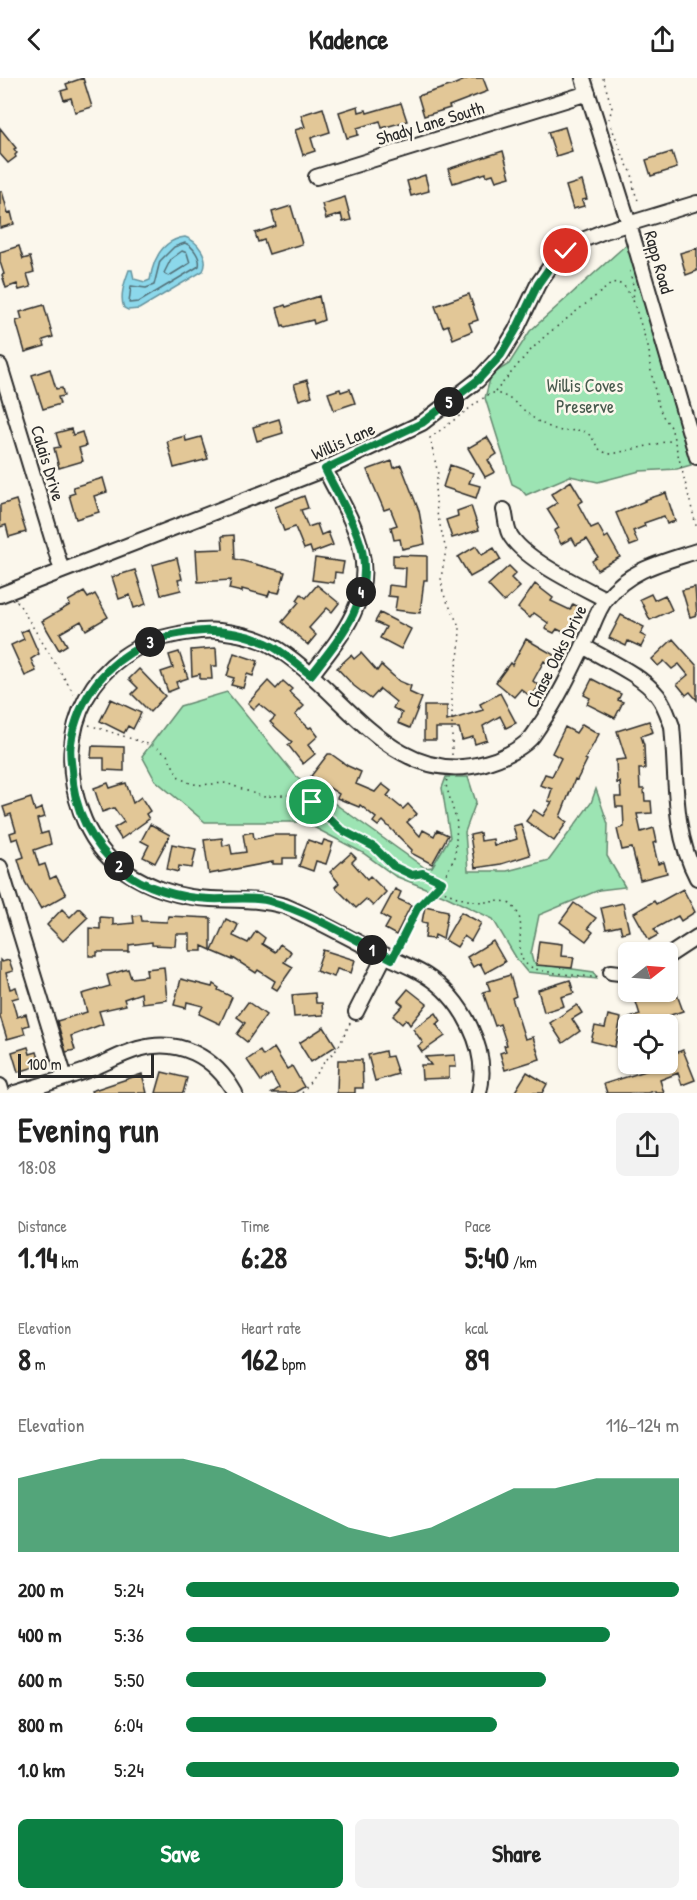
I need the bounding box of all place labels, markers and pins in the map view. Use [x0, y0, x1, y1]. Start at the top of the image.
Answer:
pin [540, 225, 591, 276]
pin: 5 [434, 387, 464, 417]
pin: 4 [346, 577, 376, 607]
pin: 3 [135, 627, 165, 657]
pin [286, 776, 337, 827]
pin: 2 [104, 851, 134, 881]
pin: 1 [357, 935, 387, 965]

